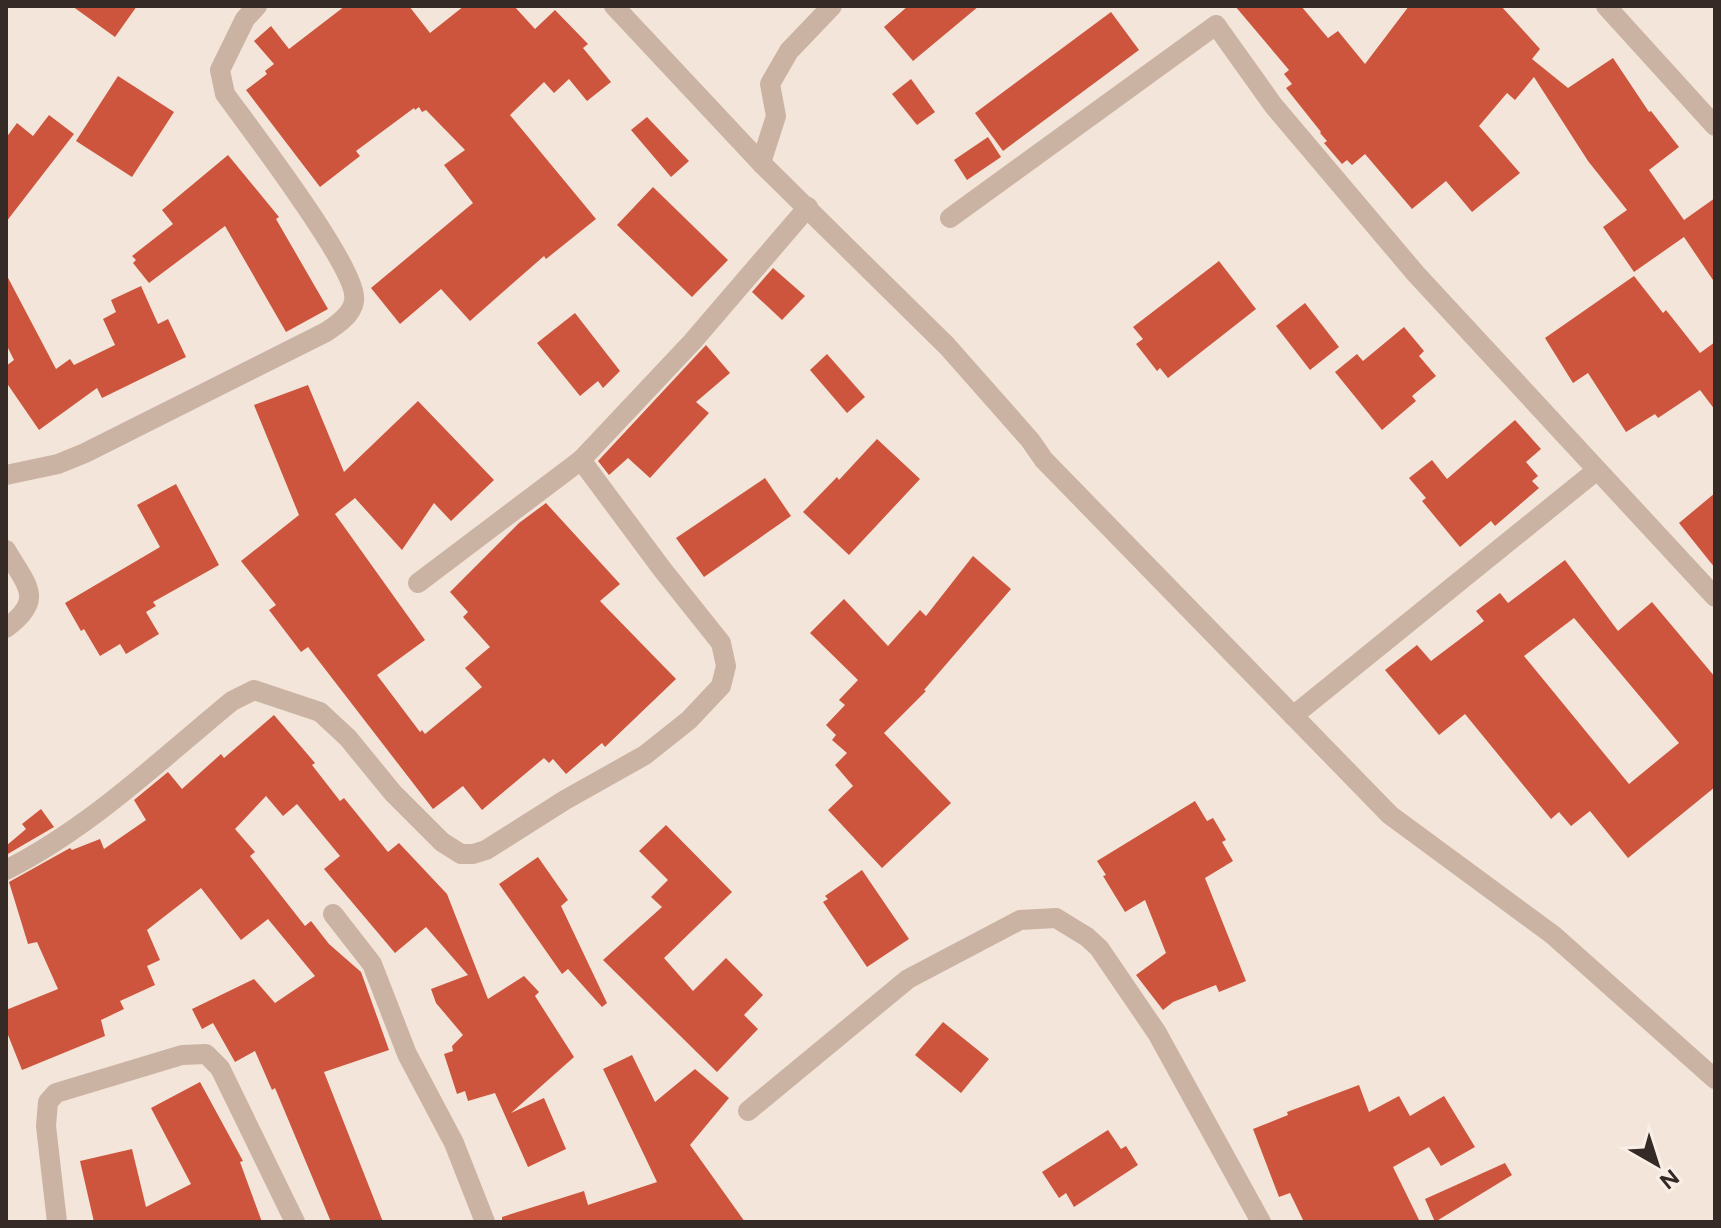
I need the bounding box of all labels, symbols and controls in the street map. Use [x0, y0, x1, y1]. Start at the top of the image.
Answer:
north arrow [1617, 1124, 1697, 1204]
text: N [1654, 1163, 1684, 1195]

